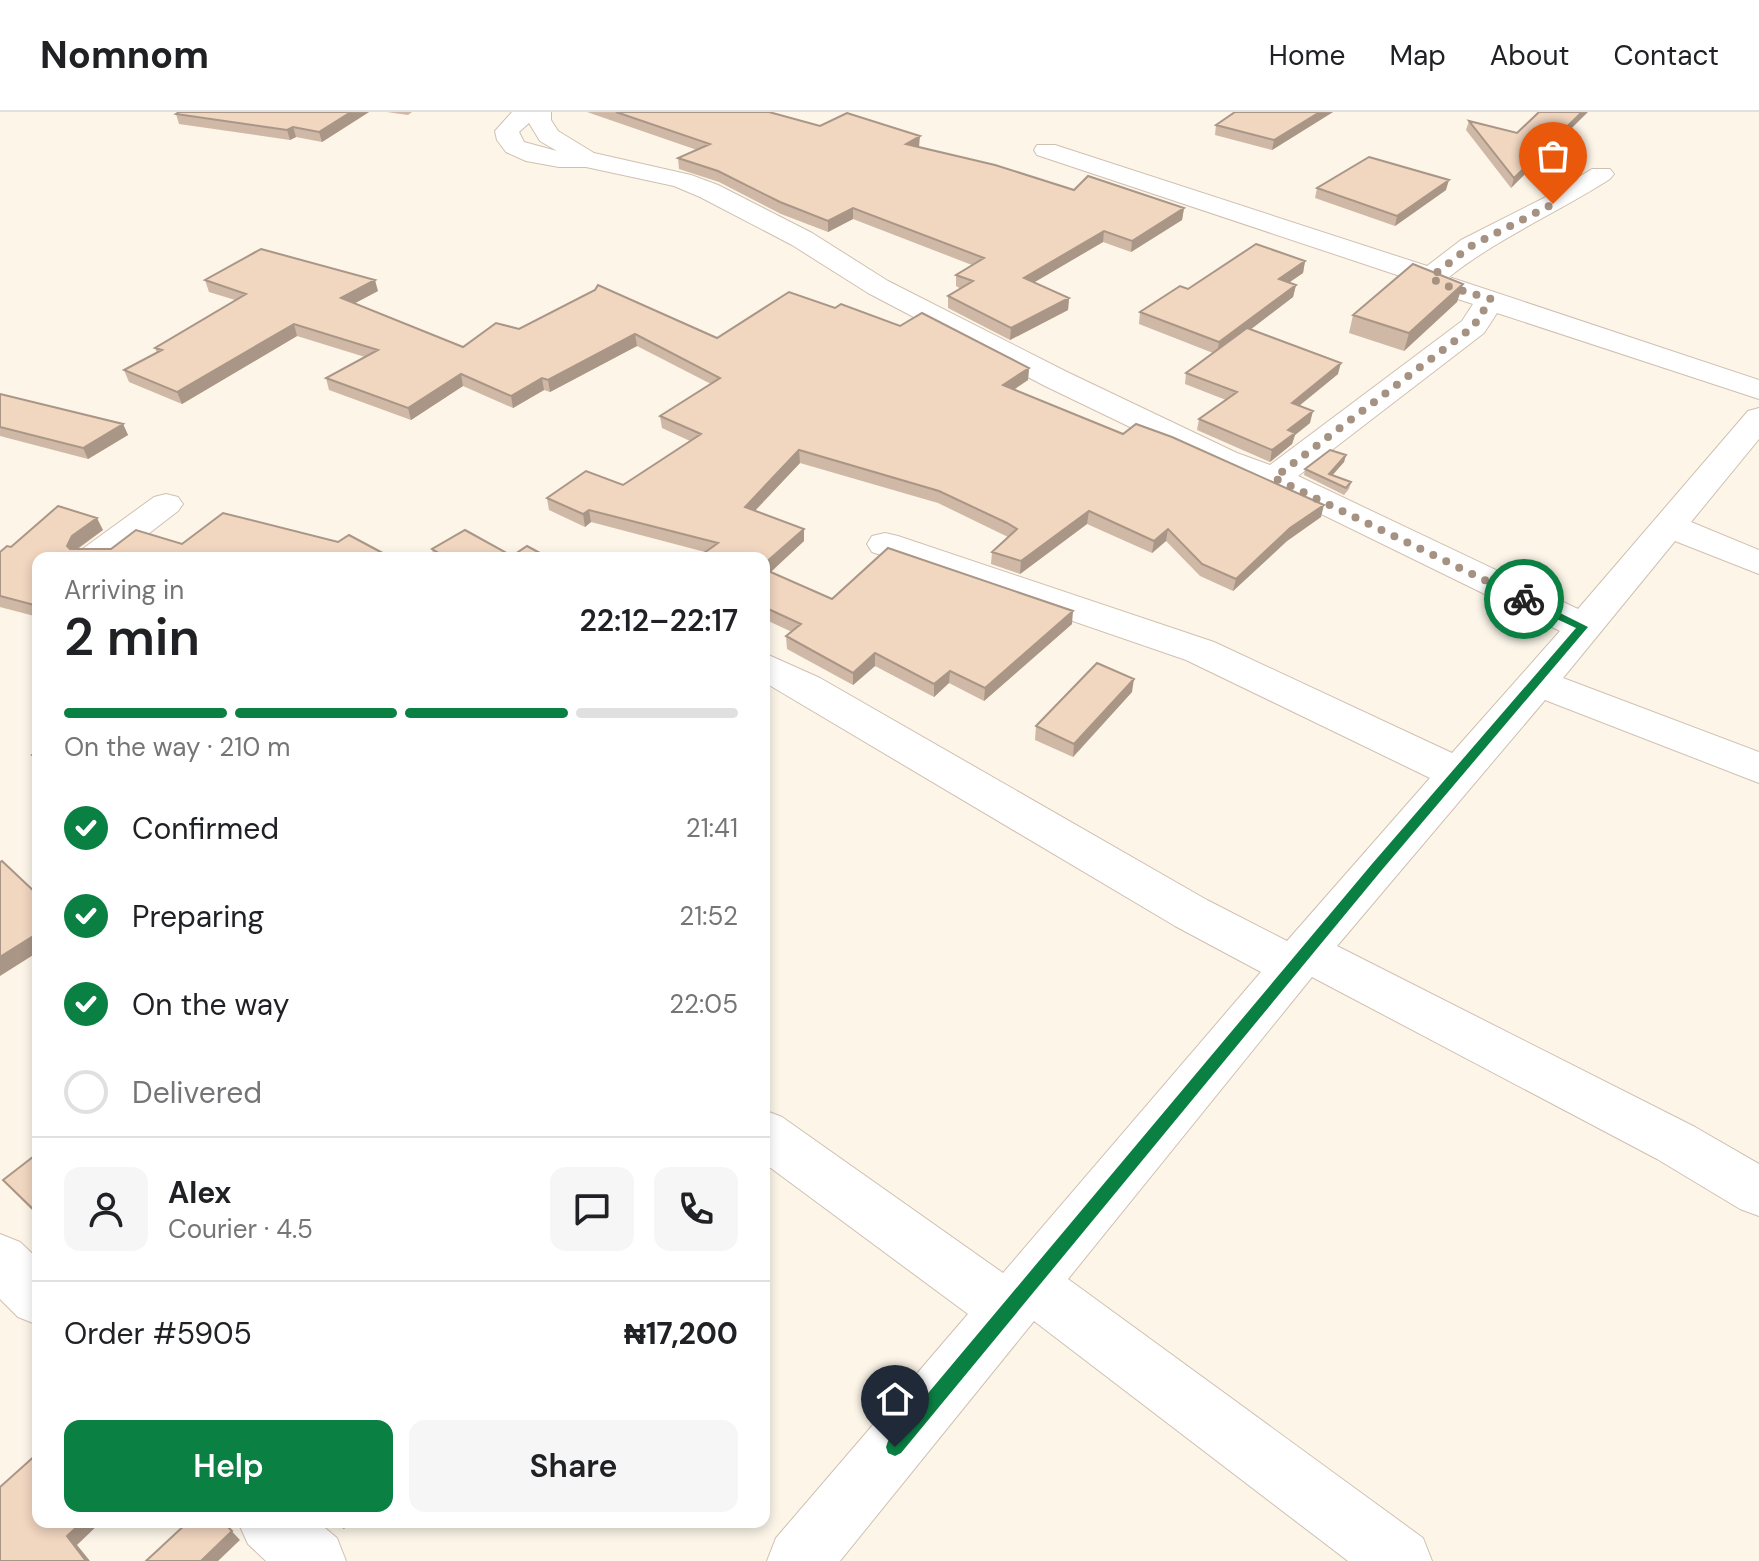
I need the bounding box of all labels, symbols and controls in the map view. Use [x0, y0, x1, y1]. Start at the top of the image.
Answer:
text: Nomnom [40, 30, 209, 80]
text: Home [1269, 37, 1345, 74]
text: Map [1389, 37, 1446, 74]
text: About [1490, 37, 1569, 74]
text: Contact [1613, 37, 1719, 74]
pin [1519, 122, 1587, 204]
icon: bag [1531, 134, 1575, 178]
courier [1484, 559, 1564, 639]
text: Arriving in [64, 573, 184, 607]
icon: bike [1502, 577, 1546, 621]
text: 22:12–22:17 [580, 601, 738, 640]
text: 2 min [64, 603, 200, 671]
text: On the way · 210 m [64, 730, 290, 764]
icon: check [64, 806, 108, 850]
text: Confirmed [132, 809, 279, 848]
text: 21:41 [686, 811, 738, 845]
icon: check [64, 894, 108, 938]
text: Preparing [132, 897, 264, 936]
text: 21:52 [679, 899, 738, 933]
icon: check [64, 982, 108, 1026]
text: On the way [132, 985, 289, 1024]
text: 22:05 [669, 987, 738, 1021]
text: Delivered [132, 1073, 262, 1112]
button: person [64, 1167, 148, 1251]
button: chat [550, 1167, 634, 1251]
button: phone [654, 1167, 738, 1251]
text: Alex [168, 1173, 231, 1212]
text: Courier · 4.5 [168, 1212, 313, 1246]
text: Order #5905 [64, 1314, 252, 1353]
text: ₦17,200 [624, 1314, 738, 1353]
pin [861, 1365, 929, 1447]
icon: home [873, 1377, 917, 1421]
button: Help [64, 1420, 393, 1512]
button: Share [409, 1420, 738, 1512]

